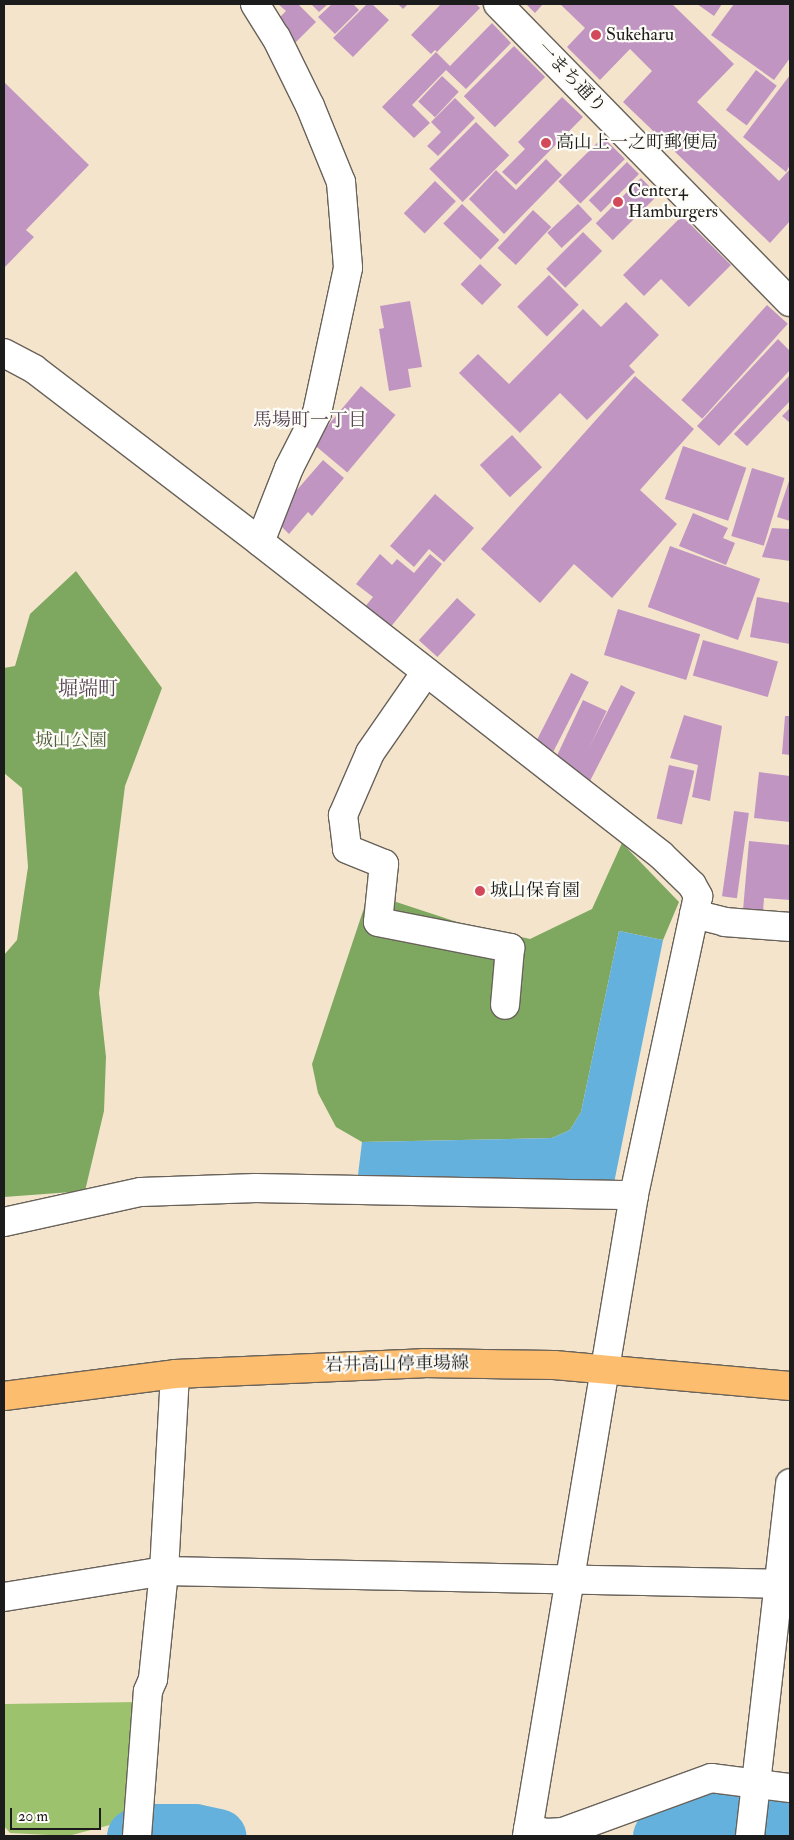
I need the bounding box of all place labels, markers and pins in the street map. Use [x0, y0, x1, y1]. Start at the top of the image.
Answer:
place label: Sukeharu [606, 24, 674, 46]
marker: Sukeharu [590, 29, 602, 41]
place label: 高山上一之町郵便局 [556, 132, 718, 154]
marker: 高山上一之町郵便局 [540, 137, 552, 149]
place label: Center4 Hamburgers [628, 181, 718, 223]
marker: Center4 Hamburgers [612, 196, 624, 208]
place label: 城山保育園 [490, 880, 580, 902]
marker: 城山保育園 [474, 885, 486, 897]

